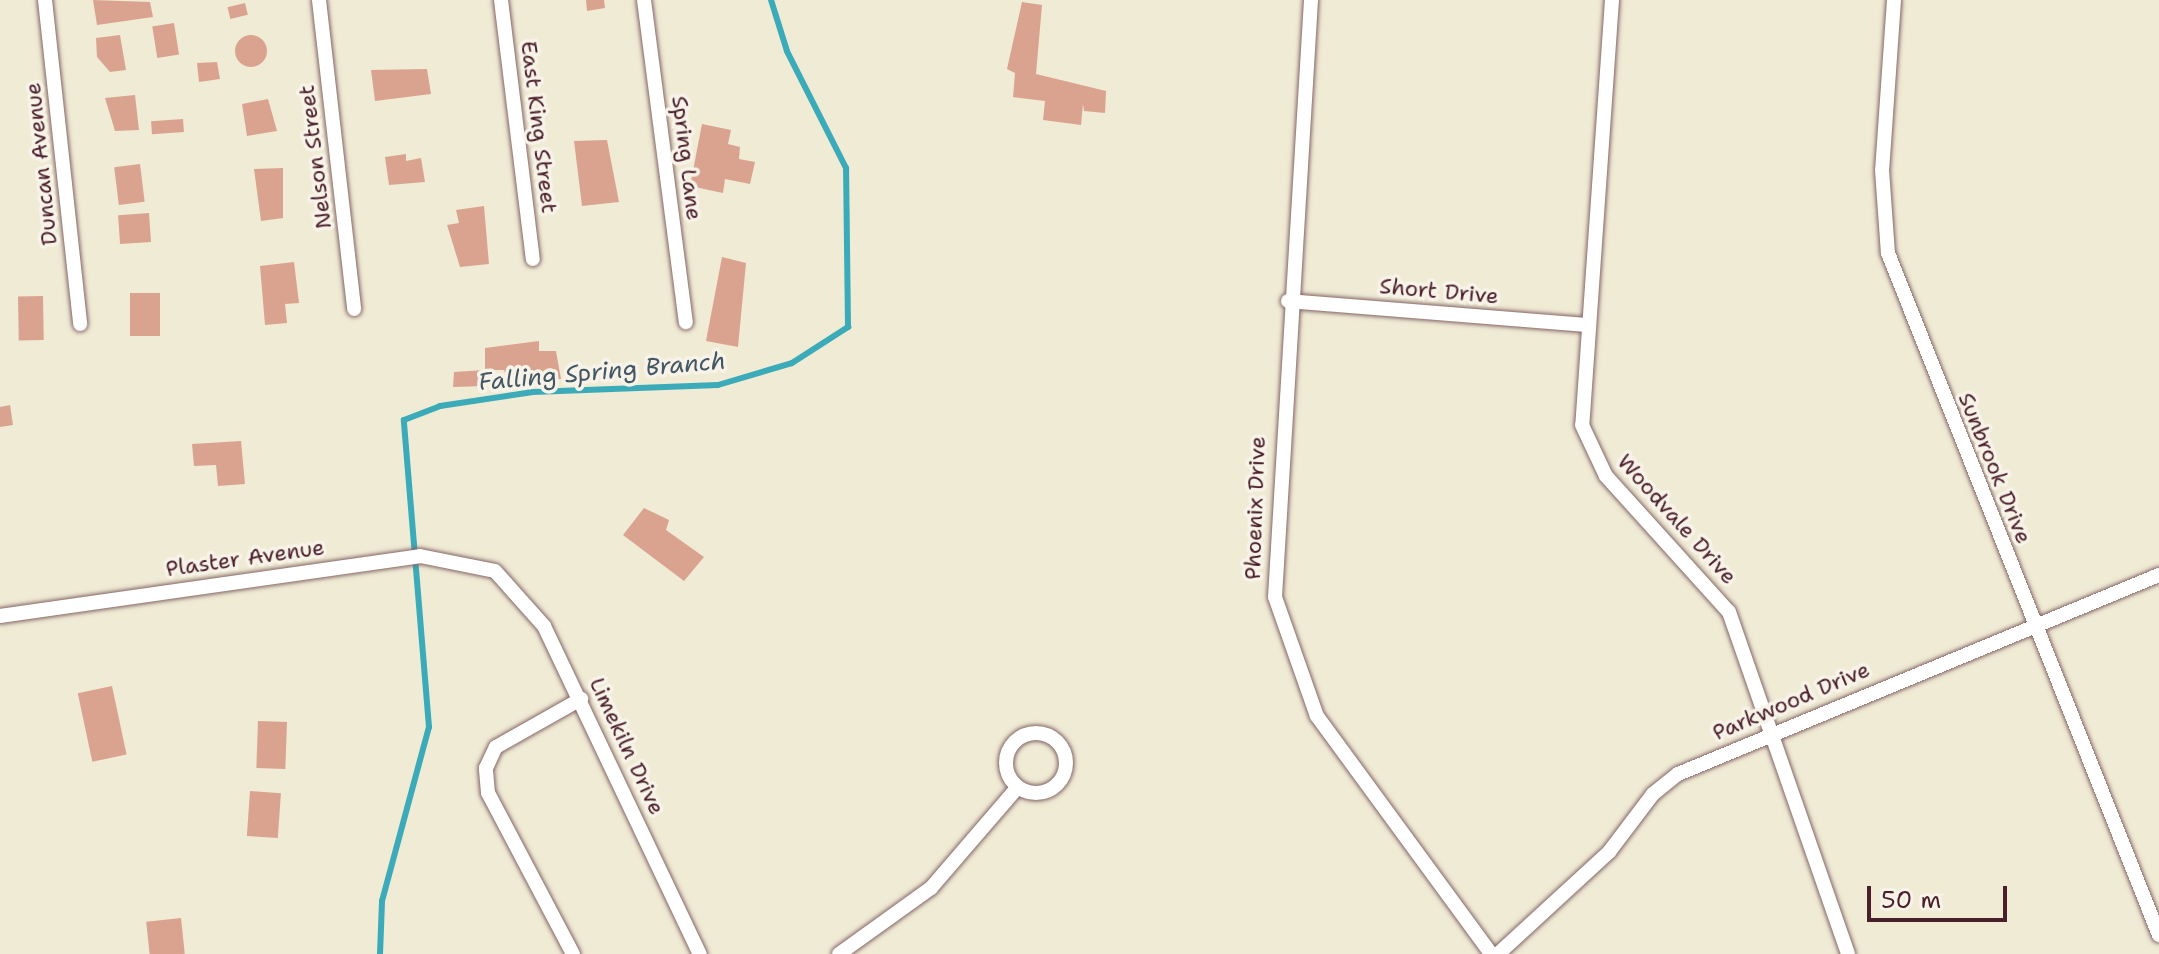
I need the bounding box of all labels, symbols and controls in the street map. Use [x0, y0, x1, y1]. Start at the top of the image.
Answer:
street label: East King Street [515, 39, 563, 215]
street label: Duncan Avenue [19, 81, 63, 247]
street label: Nelson Street [293, 83, 337, 231]
street label: Spring Lane [666, 94, 708, 222]
street label: Short Drive [1378, 273, 1500, 309]
water label: Falling Spring Branch [477, 347, 727, 397]
street label: Sunbrook Drive [1953, 389, 2037, 547]
street label: Phoenix Drive [1239, 436, 1271, 580]
street label: Woodvale Drive [1612, 449, 1742, 589]
street label: Plaster Avenue [164, 534, 326, 582]
street label: Parkwood Drive [1709, 656, 1873, 746]
street label: Limekiln Drive [584, 673, 670, 819]
scale bar [1871, 870, 2011, 920]
text: 50 m [1881, 884, 1941, 916]

